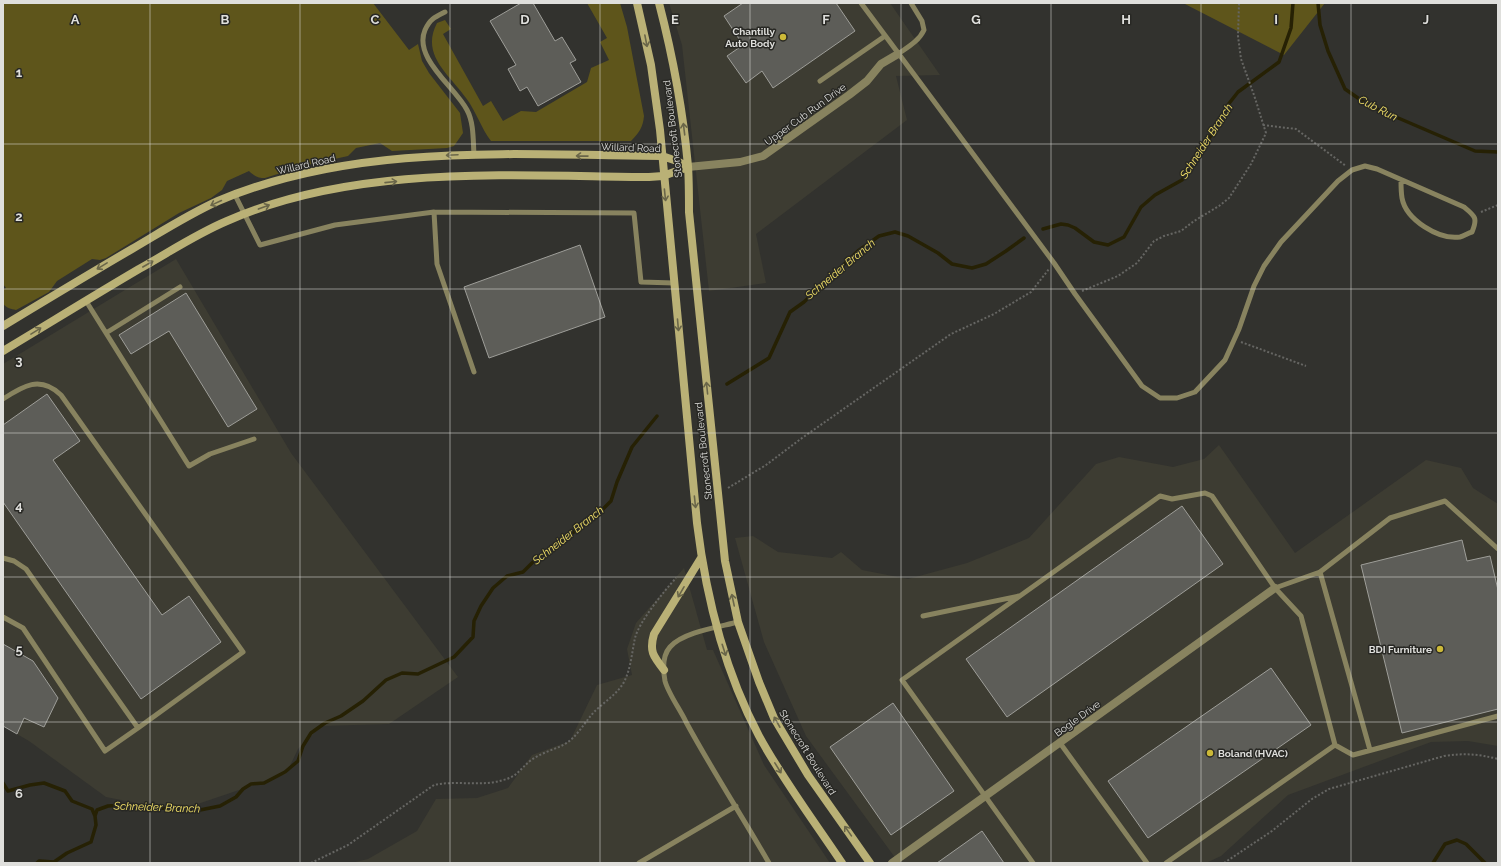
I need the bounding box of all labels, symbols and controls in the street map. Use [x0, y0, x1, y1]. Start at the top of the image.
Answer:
text: A [71, 12, 80, 27]
text: B [221, 12, 230, 27]
text: C [371, 12, 380, 27]
text: D [520, 12, 530, 27]
text: E [671, 12, 679, 27]
text: F [822, 12, 830, 27]
text: G [971, 12, 981, 27]
text: H [1121, 12, 1131, 27]
text: I [1274, 12, 1278, 27]
text: J [1423, 12, 1429, 27]
place label: Chantilly Auto Body [725, 26, 775, 49]
marker: Chantilly Auto Body [778, 32, 788, 42]
one-way arrow [642, 34, 650, 47]
text: 1 [16, 65, 23, 80]
street label: Stonecroft Boulevard [661, 80, 684, 178]
street label: Upper Cub Run Drive [763, 81, 848, 148]
water label: Cub Run [1356, 93, 1399, 124]
water label: Schneider Branch [1177, 101, 1236, 182]
one-way arrow [680, 122, 687, 135]
street label: Willard Road [601, 141, 661, 154]
one-way arrow [446, 151, 459, 158]
street label: Willard Road [276, 152, 336, 177]
one-way arrow [576, 152, 589, 160]
one-way arrow [384, 178, 397, 185]
one-way arrow [662, 188, 669, 201]
one-way arrow [210, 200, 222, 207]
one-way arrow [258, 203, 271, 210]
text: 2 [15, 209, 23, 224]
water label: Schneider Branch [802, 236, 878, 303]
one-way arrow [142, 260, 154, 268]
one-way arrow [96, 263, 108, 271]
one-way arrow [674, 318, 682, 331]
one-way arrow [30, 327, 41, 335]
text: 3 [15, 353, 23, 368]
one-way arrow [703, 382, 711, 395]
street label: Stonecroft Boulevard [693, 402, 714, 500]
one-way arrow [691, 495, 698, 508]
text: 4 [15, 498, 23, 513]
water label: Schneider Branch [529, 504, 607, 568]
one-way arrow [676, 586, 684, 598]
one-way arrow [728, 594, 736, 607]
text: 5 [15, 642, 23, 657]
one-way arrow [721, 644, 728, 657]
place label: BDI Furniture [1369, 644, 1432, 655]
marker: BDI Furniture [1435, 644, 1445, 654]
street label: Bogle Drive [1052, 698, 1102, 739]
street label: Stonecroft Boulevard [777, 708, 838, 797]
one-way arrow [773, 716, 780, 728]
marker: Boland (HVAC) [1205, 748, 1215, 758]
place label: Boland (HVAC) [1218, 748, 1288, 759]
one-way arrow [775, 762, 783, 774]
text: 6 [15, 786, 23, 801]
water label: Schneider Branch [112, 799, 201, 816]
one-way arrow [844, 826, 852, 837]

